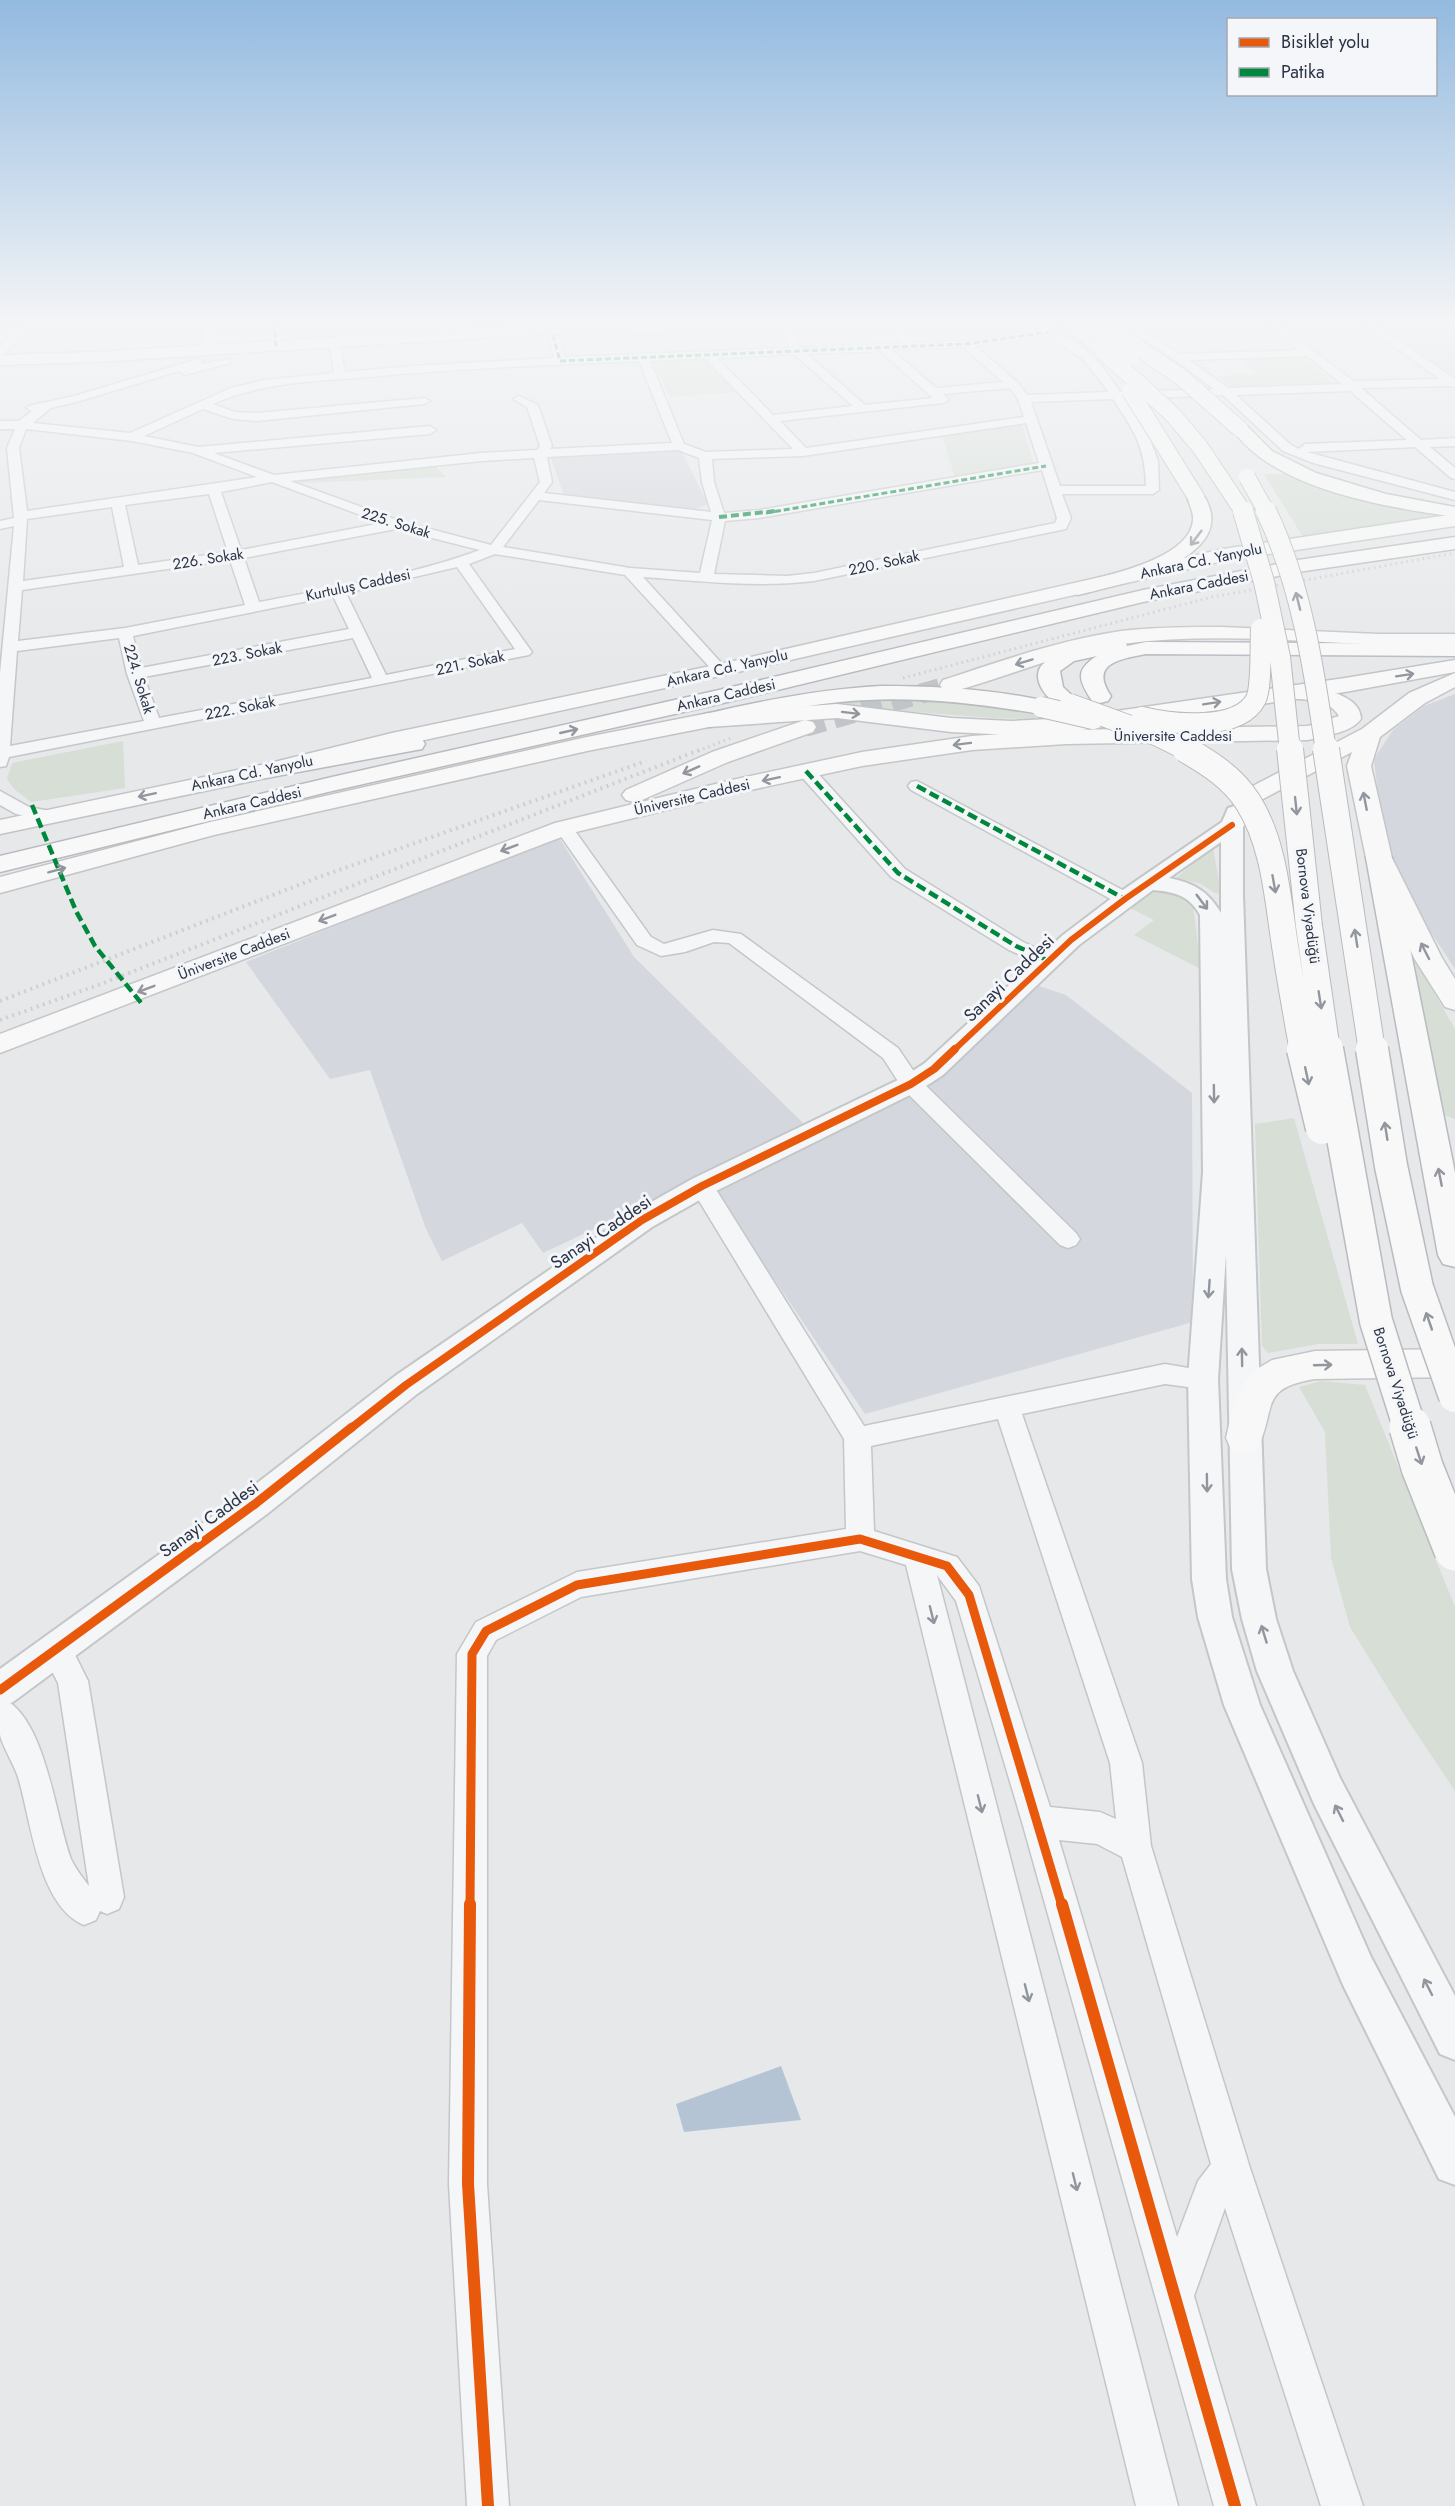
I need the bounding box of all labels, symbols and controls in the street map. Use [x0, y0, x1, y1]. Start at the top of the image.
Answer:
legend [1227, 18, 1437, 96]
text: Bisiklet yolu [1281, 29, 1370, 55]
text: Patika [1281, 59, 1325, 85]
street label: 225. Sokak [359, 502, 434, 544]
one-way arrow [1189, 530, 1202, 546]
street label: Ankara Cd. Yanyolu [1138, 537, 1264, 585]
street label: 226. Sokak [171, 542, 245, 575]
street label: 220. Sokak [847, 545, 922, 581]
street label: Kurtuluş Caddesi [304, 563, 412, 607]
street label: Ankara Caddesi [1147, 565, 1251, 605]
one-way arrow [1292, 592, 1304, 611]
street label: 223. Sokak [210, 636, 284, 672]
street label: 224. Sokak [118, 642, 160, 717]
street label: Ankara Cd. Yanyolu [664, 643, 790, 693]
street label: 221. Sokak [434, 645, 507, 681]
one-way arrow [1015, 657, 1034, 668]
one-way arrow [1394, 670, 1414, 681]
street label: Ankara Caddesi [674, 673, 778, 717]
street label: 222. Sokak [203, 690, 278, 726]
one-way arrow [1201, 697, 1221, 708]
one-way arrow [841, 708, 861, 719]
one-way arrow [559, 724, 578, 736]
street label: Üniversite Caddesi [1114, 725, 1232, 747]
one-way arrow [953, 739, 973, 750]
street label: Ankara Cd. Yanyolu [189, 749, 315, 797]
one-way arrow [683, 764, 701, 776]
street label: Üniversite Caddesi [632, 773, 752, 821]
one-way arrow [761, 773, 780, 785]
street label: Ankara Caddesi [200, 781, 304, 825]
one-way arrow [138, 790, 158, 801]
one-way arrow [1359, 792, 1370, 811]
one-way arrow [1291, 796, 1302, 816]
one-way arrow [501, 844, 519, 855]
street label: Bornova Viyadüğü [1290, 847, 1326, 965]
one-way arrow [47, 863, 66, 875]
one-way arrow [1268, 873, 1279, 893]
one-way arrow [1195, 894, 1208, 910]
one-way arrow [319, 913, 337, 924]
street label: Üniversite Caddesi [175, 923, 293, 985]
street label: Sanayi Caddesi [958, 928, 1060, 1028]
one-way arrow [1351, 929, 1362, 948]
one-way arrow [1418, 942, 1430, 960]
one-way arrow [137, 984, 155, 995]
one-way arrow [1315, 990, 1326, 1009]
one-way arrow [1302, 1066, 1314, 1085]
one-way arrow [1208, 1083, 1220, 1103]
one-way arrow [1380, 1121, 1391, 1141]
one-way arrow [1434, 1168, 1445, 1187]
street label: Sanayi Caddesi [545, 1188, 657, 1276]
one-way arrow [1203, 1278, 1214, 1298]
one-way arrow [1422, 1312, 1433, 1331]
street label: Bornova Viyadüğü [1368, 1324, 1424, 1442]
one-way arrow [1237, 1347, 1248, 1367]
one-way arrow [1312, 1359, 1332, 1370]
one-way arrow [1414, 1446, 1425, 1465]
one-way arrow [1201, 1473, 1213, 1493]
street label: Sanayi Caddesi [154, 1474, 264, 1564]
one-way arrow [927, 1605, 939, 1624]
one-way arrow [1258, 1625, 1269, 1644]
one-way arrow [974, 1794, 986, 1813]
one-way arrow [1333, 1805, 1344, 1823]
one-way arrow [1422, 1979, 1434, 1996]
one-way arrow [1022, 1983, 1034, 2002]
one-way arrow [1070, 2172, 1082, 2191]

